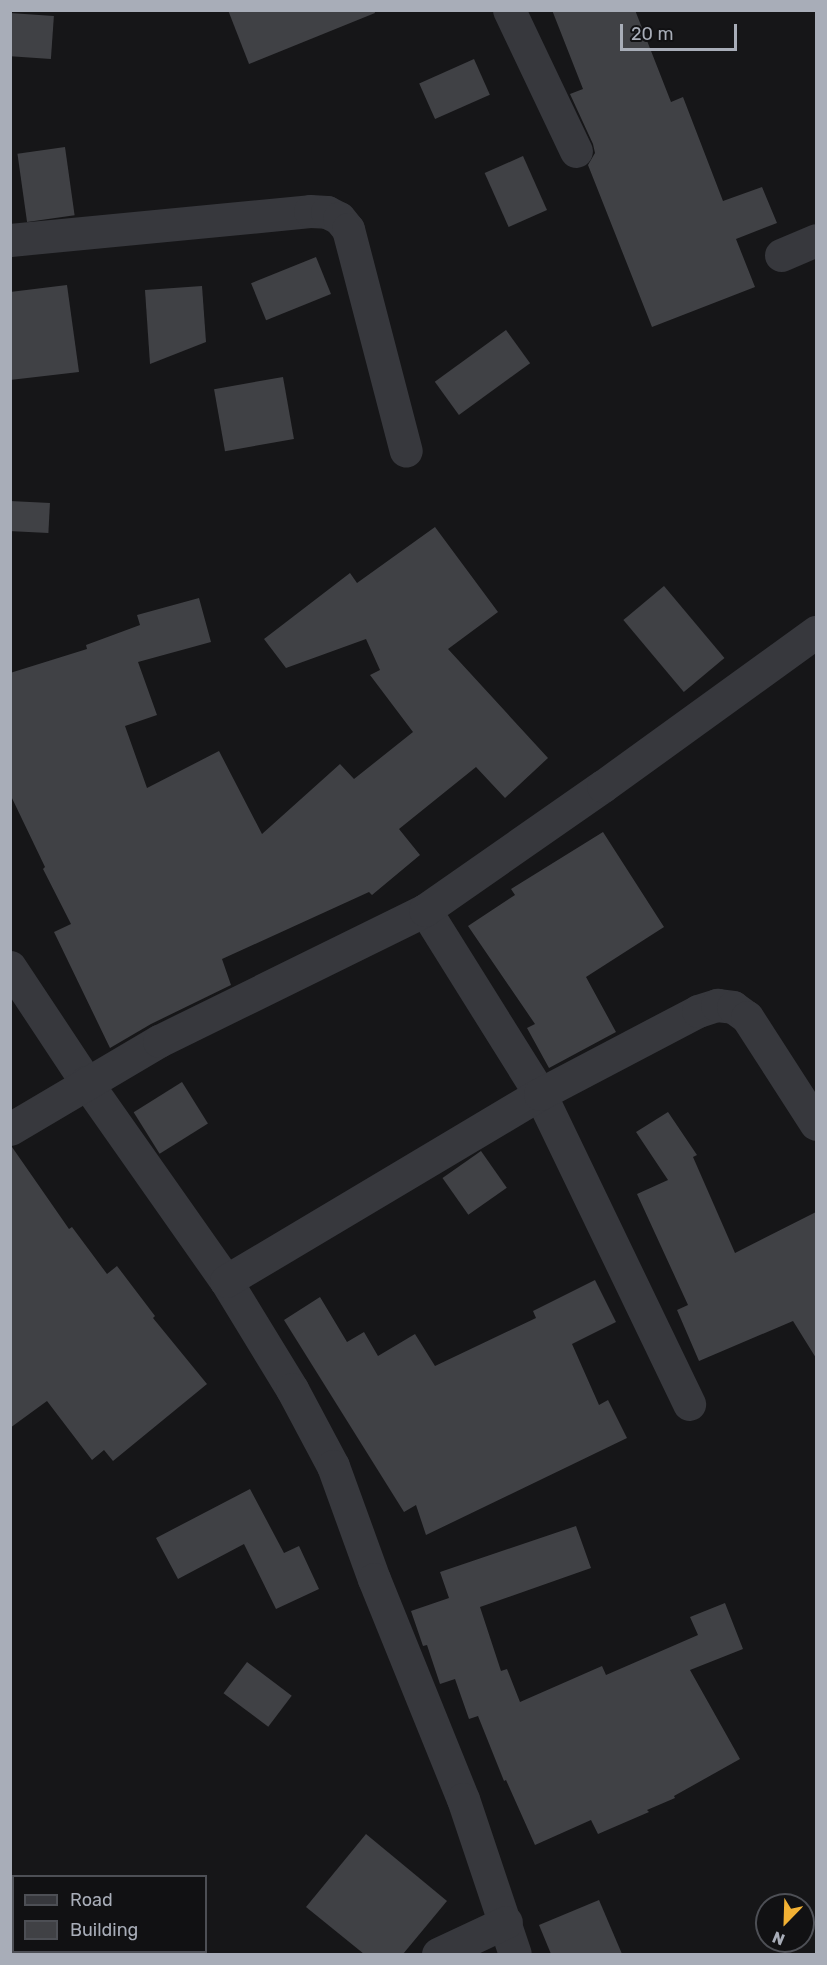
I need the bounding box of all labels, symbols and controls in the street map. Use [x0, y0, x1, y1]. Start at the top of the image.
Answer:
scale bar [623, 12, 740, 50]
text: 20 m [631, 23, 673, 45]
legend [12, 1875, 207, 1953]
text: Road [70, 1889, 113, 1911]
north arrow [755, 1893, 815, 1953]
text: Building [70, 1919, 138, 1941]
text: N [770, 1927, 788, 1949]

